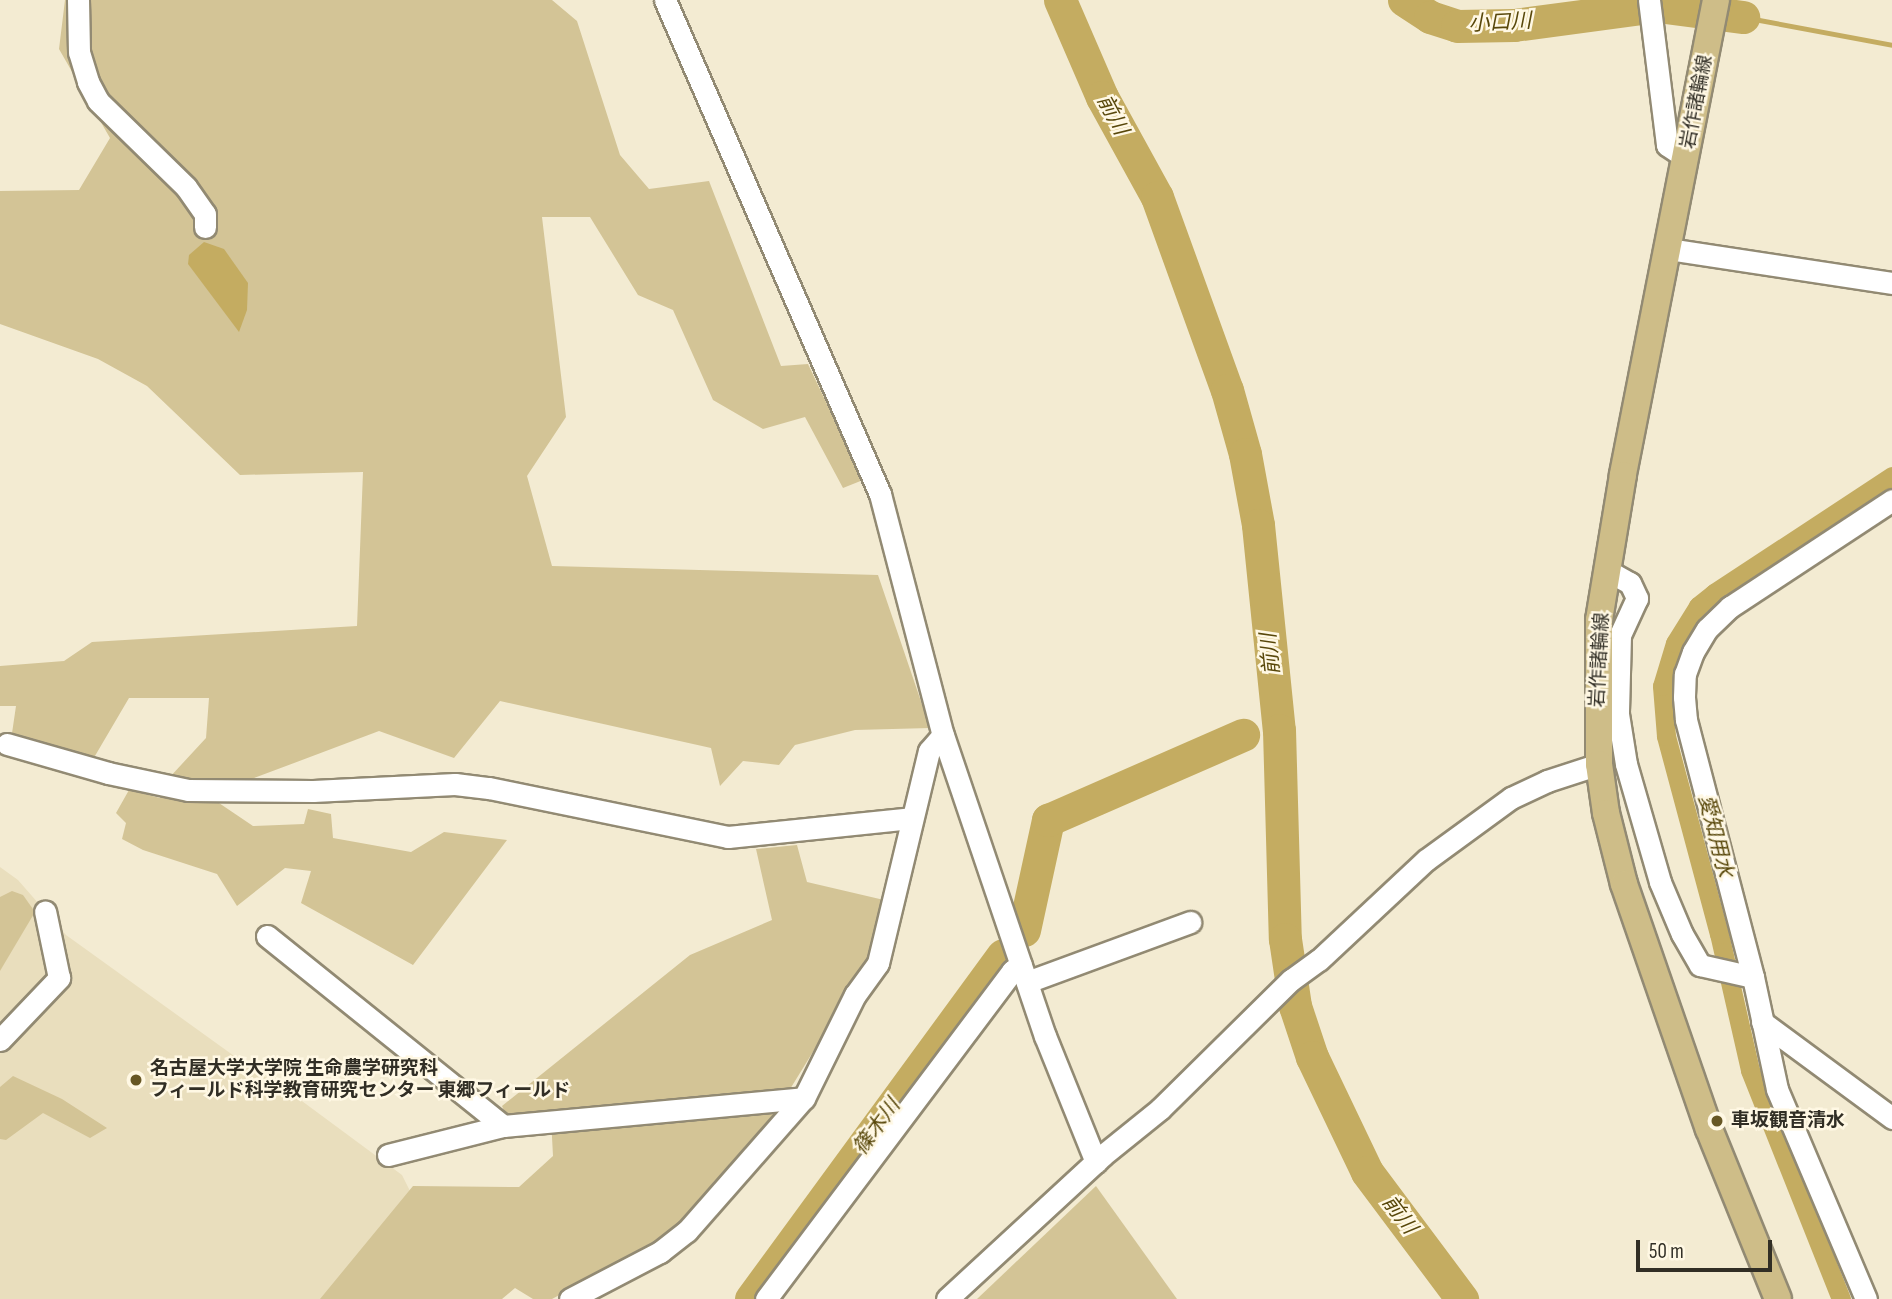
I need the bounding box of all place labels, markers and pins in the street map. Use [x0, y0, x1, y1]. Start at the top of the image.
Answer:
place label: 名古屋大学大学院 生命農学研究科 フィールド科学教育研究センター 東郷フィールド [150, 1058, 571, 1102]
marker: 名古屋大学大学院 生命農学研究科 フィールド科学教育研究センター 東郷フィールド [128, 1072, 144, 1088]
place label: 車坂観音清水 [1731, 1110, 1845, 1132]
marker: 車坂観音清水 [1709, 1113, 1725, 1129]

